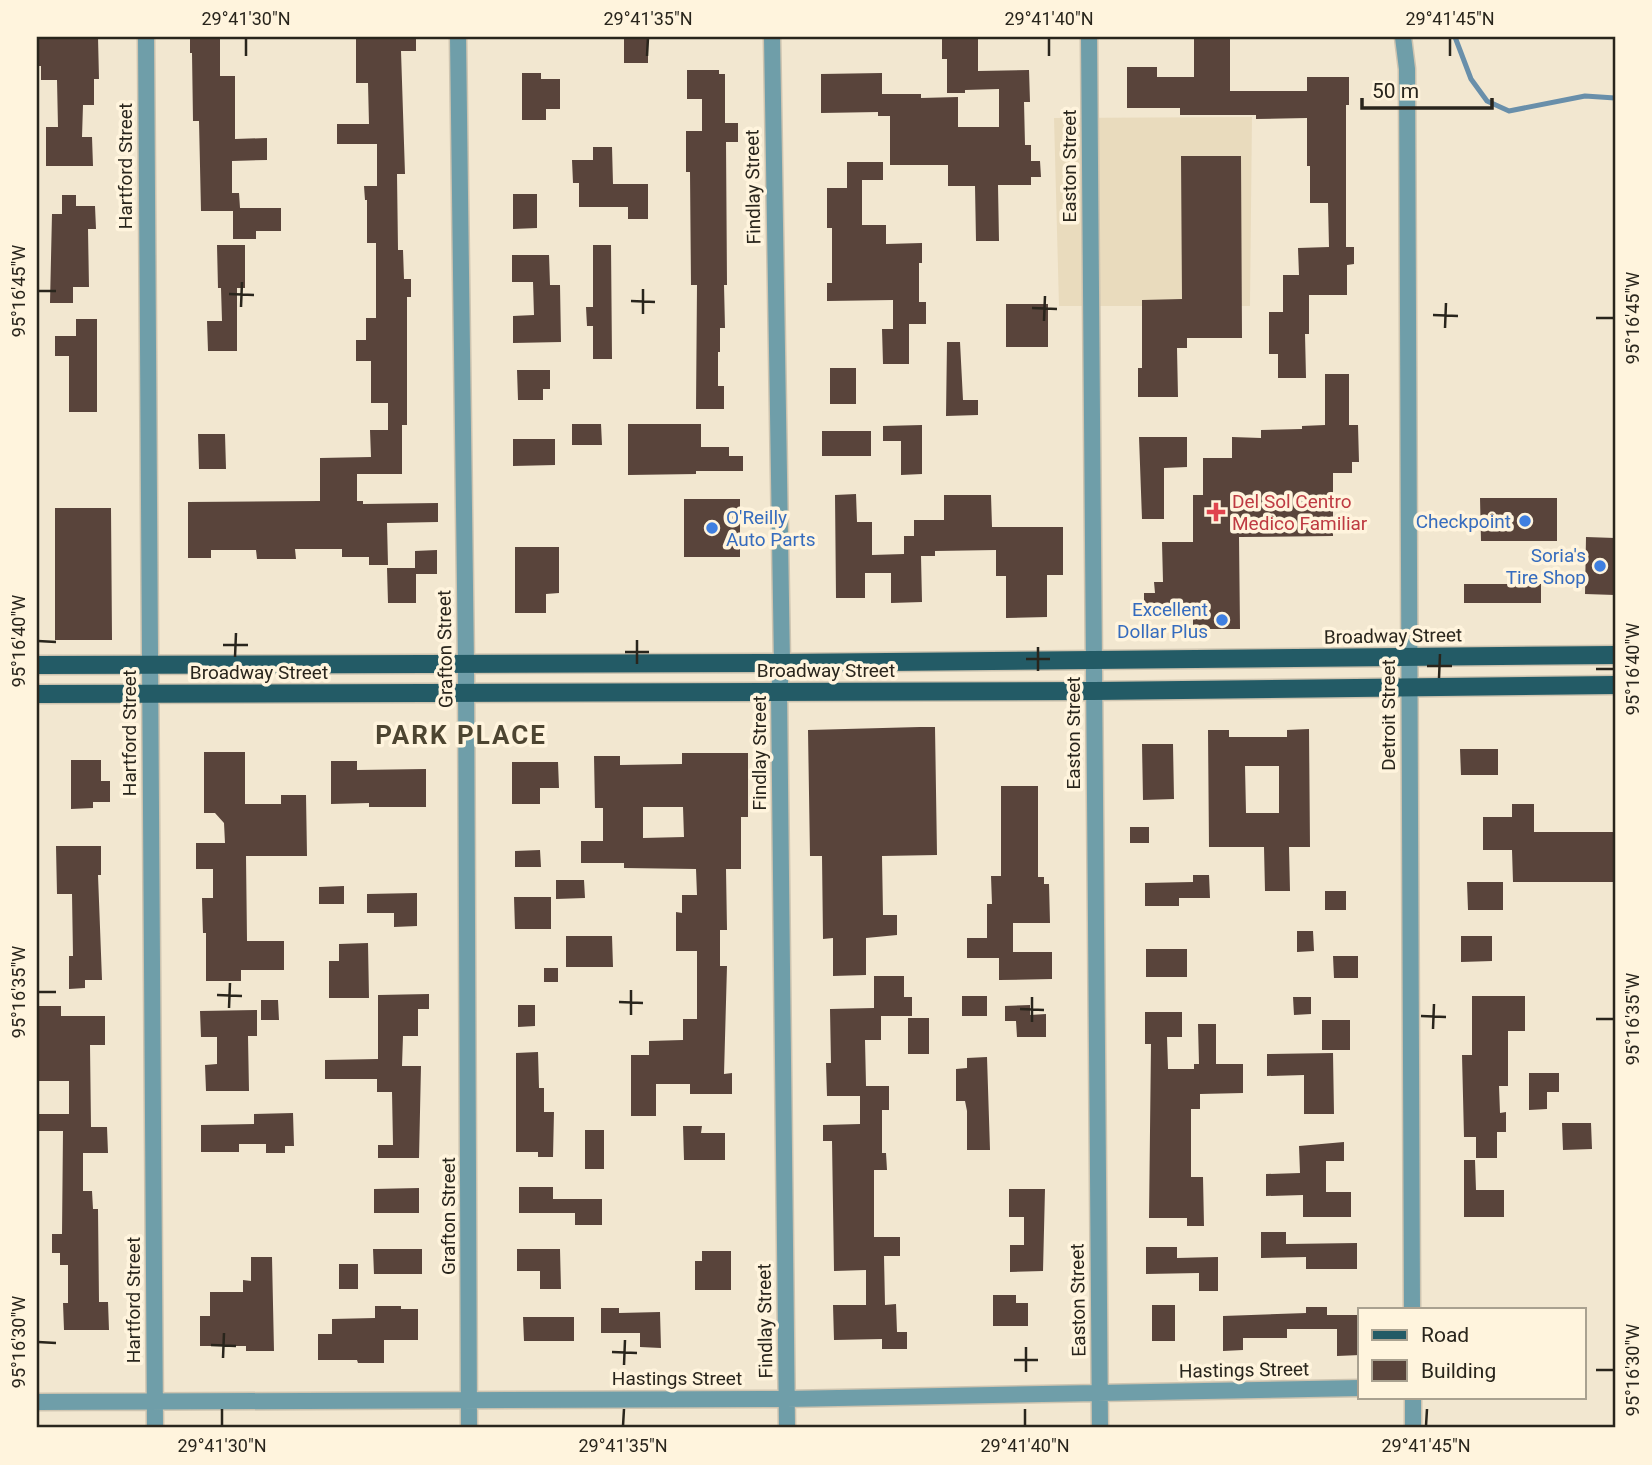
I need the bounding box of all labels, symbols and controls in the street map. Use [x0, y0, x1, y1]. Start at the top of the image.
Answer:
text: 29°41'30"N [201, 8, 291, 29]
text: 29°41'35"N [603, 8, 693, 29]
text: 29°41'40"N [1004, 8, 1094, 29]
text: 29°41'45"N [1405, 8, 1495, 29]
scale bar [1362, 66, 1491, 110]
text: 50 m [1372, 79, 1419, 103]
street label: Hartford Street [114, 103, 137, 229]
street label: Easton Street [1058, 109, 1081, 223]
street label: Findlay Street [740, 129, 766, 245]
text: 95°16'45"W [8, 245, 29, 337]
text: 95°16'45"W [1622, 272, 1643, 364]
place label: Del Sol Centro Medico Familiar [1232, 490, 1368, 535]
marker: Del Sol Centro Medico Familiar [1206, 502, 1226, 522]
place label: O'Reilly Auto Parts [726, 506, 816, 551]
place label: Checkpoint [1416, 510, 1511, 533]
marker: Checkpoint [1517, 513, 1533, 529]
marker: O'Reilly Auto Parts [704, 520, 720, 536]
place label: Soria's Tire Shop [1506, 544, 1586, 589]
marker: Soria's Tire Shop [1592, 558, 1608, 574]
street label: Grafton Street [432, 590, 458, 708]
text: 95°16'40"W [8, 595, 29, 687]
place label: Excellent Dollar Plus [1117, 598, 1208, 643]
marker: Excellent Dollar Plus [1214, 612, 1230, 628]
street label: Broadway Street [1324, 623, 1462, 649]
text: 95°16'40"W [1622, 623, 1643, 715]
street label: Broadway Street [757, 659, 895, 682]
street label: Detroit Street [1377, 659, 1400, 771]
street label: Broadway Street [190, 661, 328, 684]
street label: Hartford Street [118, 670, 141, 796]
street label: Easton Street [1062, 676, 1085, 790]
street label: Findlay Street [748, 696, 771, 810]
district label: PARK PLACE [375, 720, 547, 750]
text: 95°16'35"W [8, 946, 29, 1038]
text: 95°16'35"W [1622, 973, 1643, 1065]
street label: Grafton Street [437, 1157, 460, 1275]
street label: Hartford Street [122, 1237, 145, 1363]
street label: Easton Street [1066, 1243, 1090, 1357]
street label: Findlay Street [752, 1263, 778, 1379]
text: 95°16'30"W [8, 1296, 29, 1388]
legend [1358, 1308, 1586, 1398]
text: Road [1421, 1323, 1469, 1347]
text: 95°16'30"W [1622, 1324, 1643, 1416]
street label: Hastings Street [1179, 1357, 1309, 1383]
text: Building [1421, 1359, 1496, 1383]
street label: Hastings Street [612, 1367, 742, 1390]
text: 29°41'30"N [177, 1435, 267, 1456]
text: 29°41'35"N [578, 1435, 668, 1456]
text: 29°41'40"N [980, 1435, 1070, 1456]
text: 29°41'45"N [1381, 1435, 1471, 1456]

